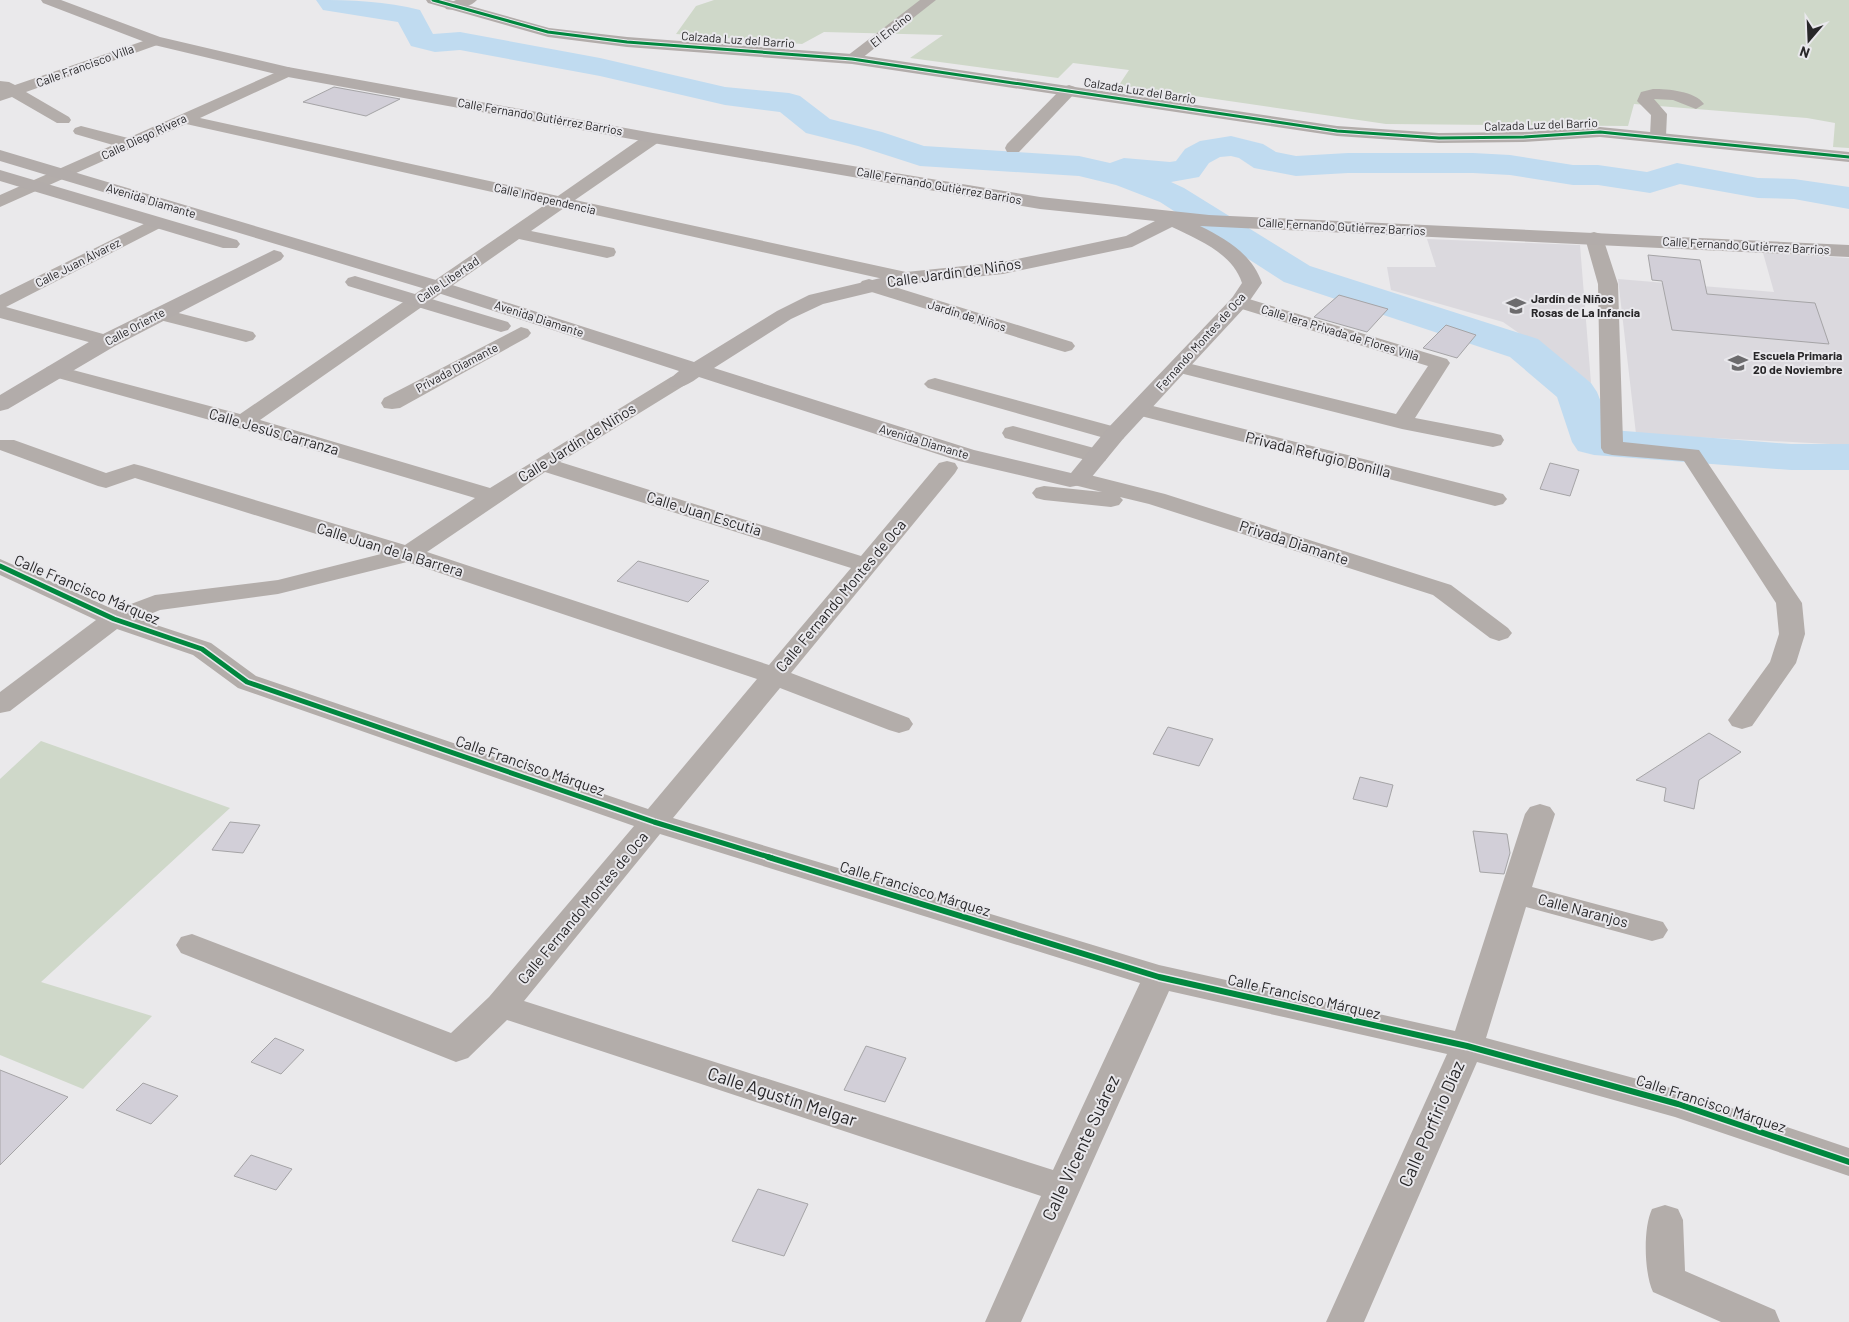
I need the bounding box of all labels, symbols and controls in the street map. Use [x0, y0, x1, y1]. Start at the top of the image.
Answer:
street label: El Encino [867, 9, 914, 50]
north arrow [1784, 15, 1834, 65]
street label: Calzada Luz del Barrio [681, 28, 795, 50]
street label: Calle Francisco Villa [34, 41, 136, 89]
text: N [1797, 43, 1812, 62]
street label: Calzada Luz del Barrio [1083, 74, 1197, 106]
street label: Calle Fernando Gutiérrez Barrios [457, 95, 624, 137]
street label: Calle Diego Rivera [99, 110, 189, 162]
street label: Calzada Luz del Barrio [1484, 115, 1598, 133]
street label: Calle Fernando Gutiérrez Barrios [856, 164, 1023, 206]
street label: Calle Independencia [493, 179, 598, 217]
street label: Avenida Diamante [105, 180, 198, 220]
street label: Calle Fernando Gutiérrez Barrios [1258, 215, 1426, 237]
street label: Calle Fernando Gutiérrez Barrios [1662, 234, 1830, 256]
street label: Calle Juan Álvarez [33, 235, 123, 290]
street label: Calle Libertad [414, 253, 481, 305]
street label: Calle Jardín de Niños [886, 254, 1022, 290]
street label: Fernando Montes de Oca [1153, 289, 1248, 393]
place label: Jardín de Niños Rosas de La Infancia [1531, 291, 1640, 319]
school or university icon: Jardín de Niños Rosas de La Infancia [1505, 295, 1527, 317]
street label: Jardin de Niños [926, 296, 1008, 334]
street label: Avenida Diamante [493, 297, 586, 339]
street label: Calle 1era Privada de Flores Villa [1260, 301, 1421, 363]
street label: Calle Oriente [102, 304, 167, 348]
street label: Privada Diamante [413, 340, 500, 395]
place label: Escuela Primaria 20 de Noviembre [1753, 348, 1843, 376]
school or university icon: Escuela Primaria 20 de Noviembre [1727, 352, 1749, 374]
street label: Calle Jardín de Niños [514, 399, 639, 486]
street label: Calle Jesús Carranza [207, 404, 341, 458]
street label: Avenida Diamante [878, 421, 971, 461]
street label: Privada Refugio Bonilla [1244, 427, 1393, 481]
street label: Calle Juan Escutia [645, 487, 764, 539]
street label: Calle Fernando Montes de Oca [771, 516, 909, 675]
street label: Privada Diamante [1237, 516, 1351, 568]
street label: Calle Juan de la Barrera [315, 518, 466, 580]
street label: Calle Francisco Márquez [12, 550, 163, 628]
street label: Calle Francisco Márquez [453, 731, 607, 799]
street label: Calle Fernando Montes de Oca [513, 828, 651, 987]
street label: Calle Francisco Márquez [838, 857, 993, 920]
street label: Calle Naranjos [1536, 889, 1630, 931]
street label: Calle Francisco Márquez [1226, 970, 1383, 1022]
street label: Calle Porfirio Díaz [1393, 1057, 1469, 1190]
street label: Calle Agustín Melgar [705, 1062, 860, 1131]
street label: Calle Francisco Márquez [1634, 1070, 1789, 1136]
street label: Calle Vicente Suárez [1037, 1071, 1123, 1224]

